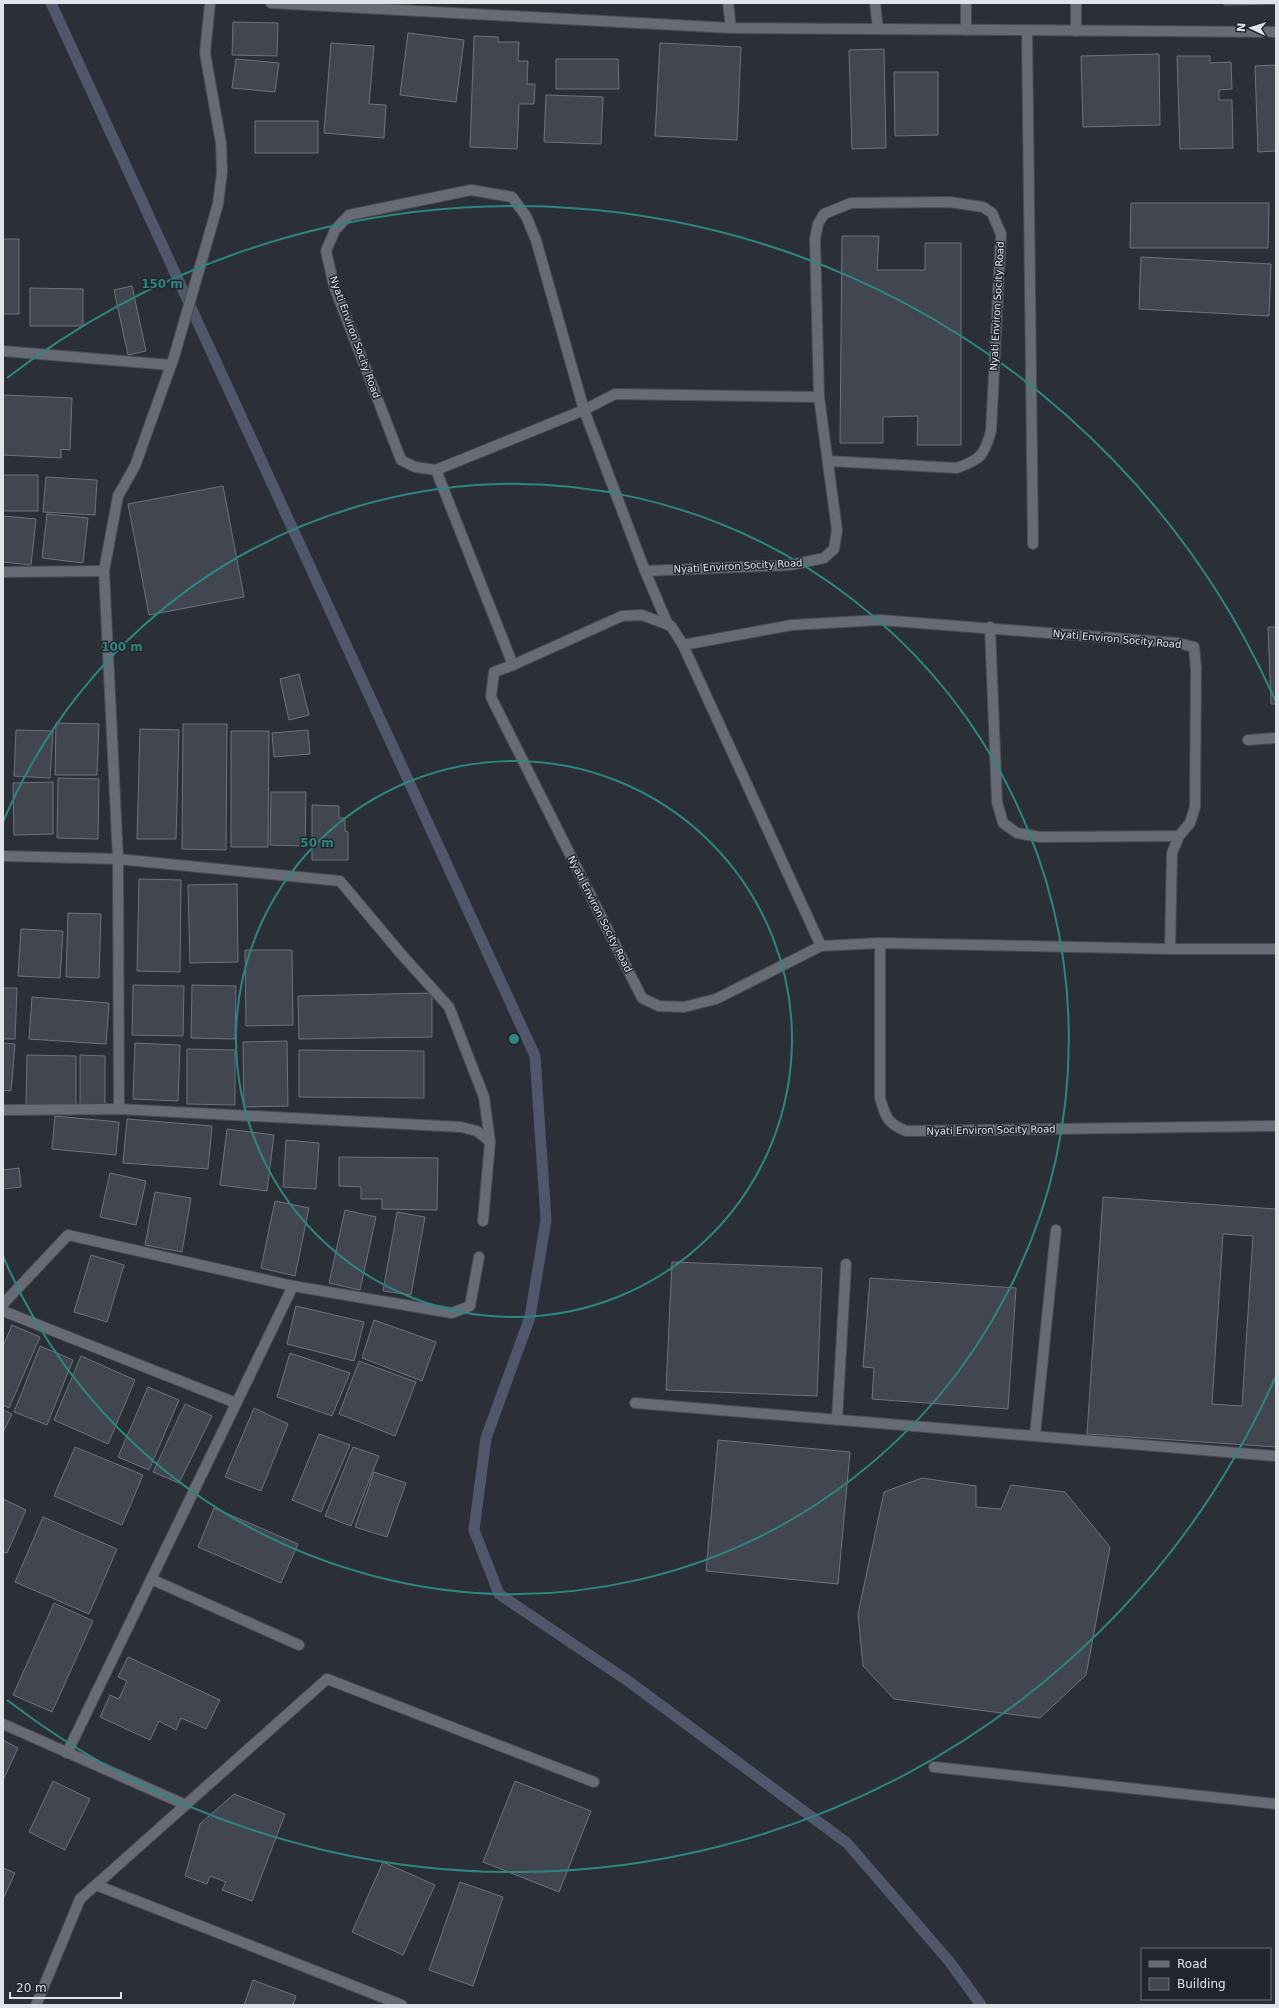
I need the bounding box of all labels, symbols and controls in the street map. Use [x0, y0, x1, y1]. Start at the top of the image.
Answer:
north arrow [1231, 8, 1271, 48]
text: N [1235, 22, 1248, 32]
street label: Nyati Environ Socity Road [988, 241, 1006, 371]
street label: Nyati Environ Socity Road [328, 274, 382, 400]
text: 150 m [141, 277, 183, 291]
street label: Nyati Environ Socity Road [673, 557, 803, 575]
street label: Nyati Environ Socity Road [1052, 628, 1182, 650]
text: 100 m [101, 640, 143, 654]
text: 50 m [300, 836, 334, 850]
street label: Nyati Environ Socity Road [566, 854, 634, 974]
centre of rings [507, 1032, 521, 1046]
street label: Nyati Environ Socity Road [926, 1123, 1056, 1137]
legend [1141, 1948, 1271, 2000]
text: Road [1177, 1957, 1207, 1971]
scale bar [10, 1974, 121, 2000]
text: Building [1177, 1977, 1226, 1991]
text: 20 m [16, 1981, 47, 1995]

